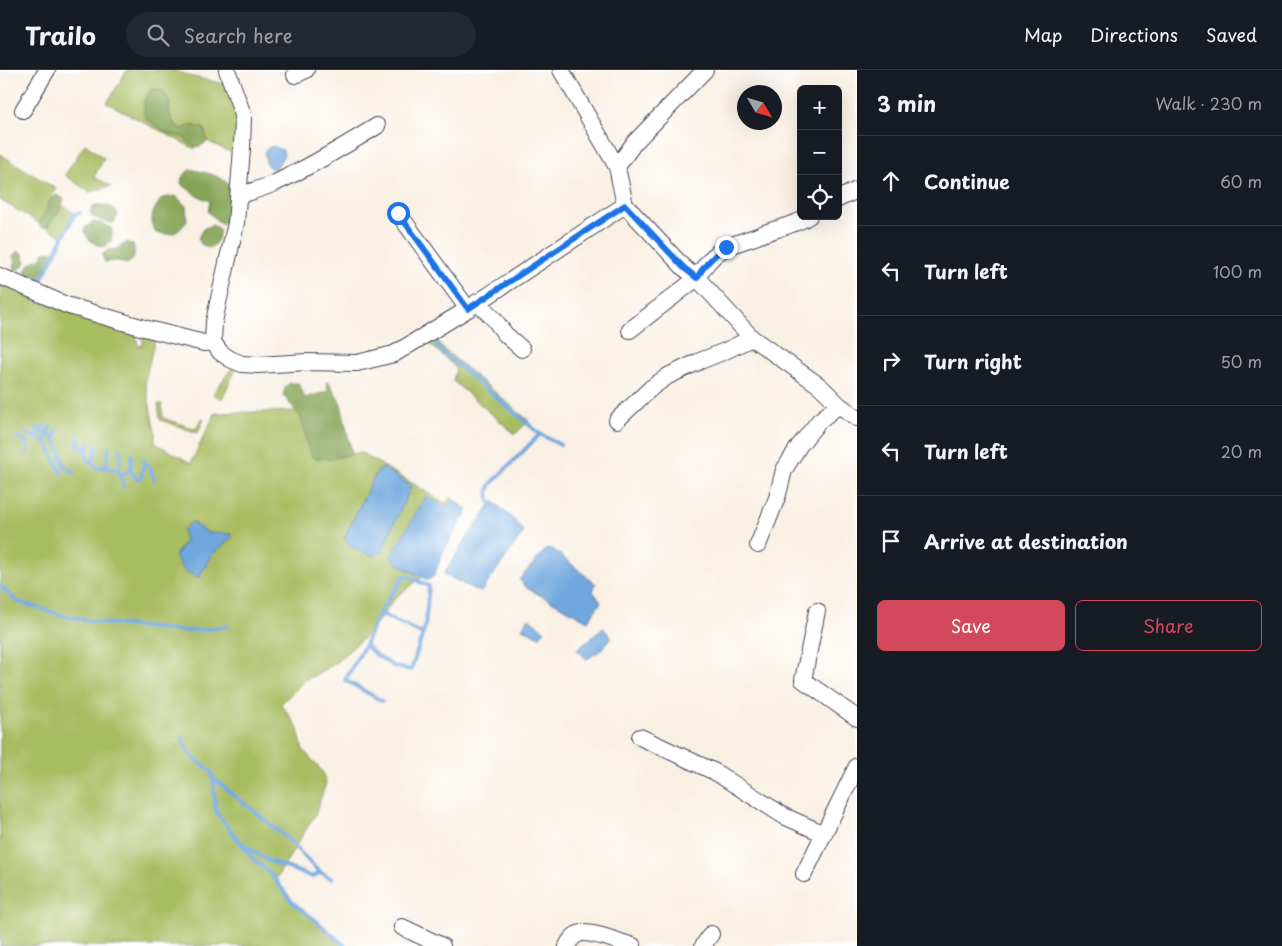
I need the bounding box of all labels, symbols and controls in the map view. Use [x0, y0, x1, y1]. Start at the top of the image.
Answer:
search box [126, 12, 476, 57]
text: Trailo [25, 17, 96, 53]
icon: search [144, 21, 172, 49]
text: Search here [184, 21, 292, 49]
text: Map [1024, 21, 1062, 48]
text: Directions [1090, 21, 1178, 48]
text: Saved [1206, 21, 1257, 48]
north arrow [737, 85, 782, 130]
map controls [797, 85, 842, 220]
button: + [797, 85, 842, 130]
text: 3 min [877, 87, 936, 119]
text: Walk · 230 m [1155, 91, 1262, 115]
button: − [797, 130, 842, 175]
icon: ahead [877, 167, 905, 195]
text: Continue [924, 167, 1010, 195]
text: 60 m [1220, 169, 1262, 193]
button: locate [797, 175, 842, 220]
route start [387, 202, 410, 225]
route end [715, 236, 738, 259]
icon: left [877, 257, 905, 285]
text: Turn left [924, 257, 1008, 285]
text: 100 m [1213, 259, 1262, 283]
icon: right [877, 347, 905, 375]
text: Turn right [924, 347, 1022, 375]
text: 50 m [1221, 349, 1262, 373]
icon: left [877, 437, 905, 465]
text: Turn left [924, 437, 1008, 465]
text: 20 m [1221, 439, 1262, 463]
icon: arrive [877, 527, 905, 555]
text: Arrive at destination [924, 527, 1128, 555]
button: Save [877, 600, 1065, 651]
button: Share [1075, 600, 1262, 651]

